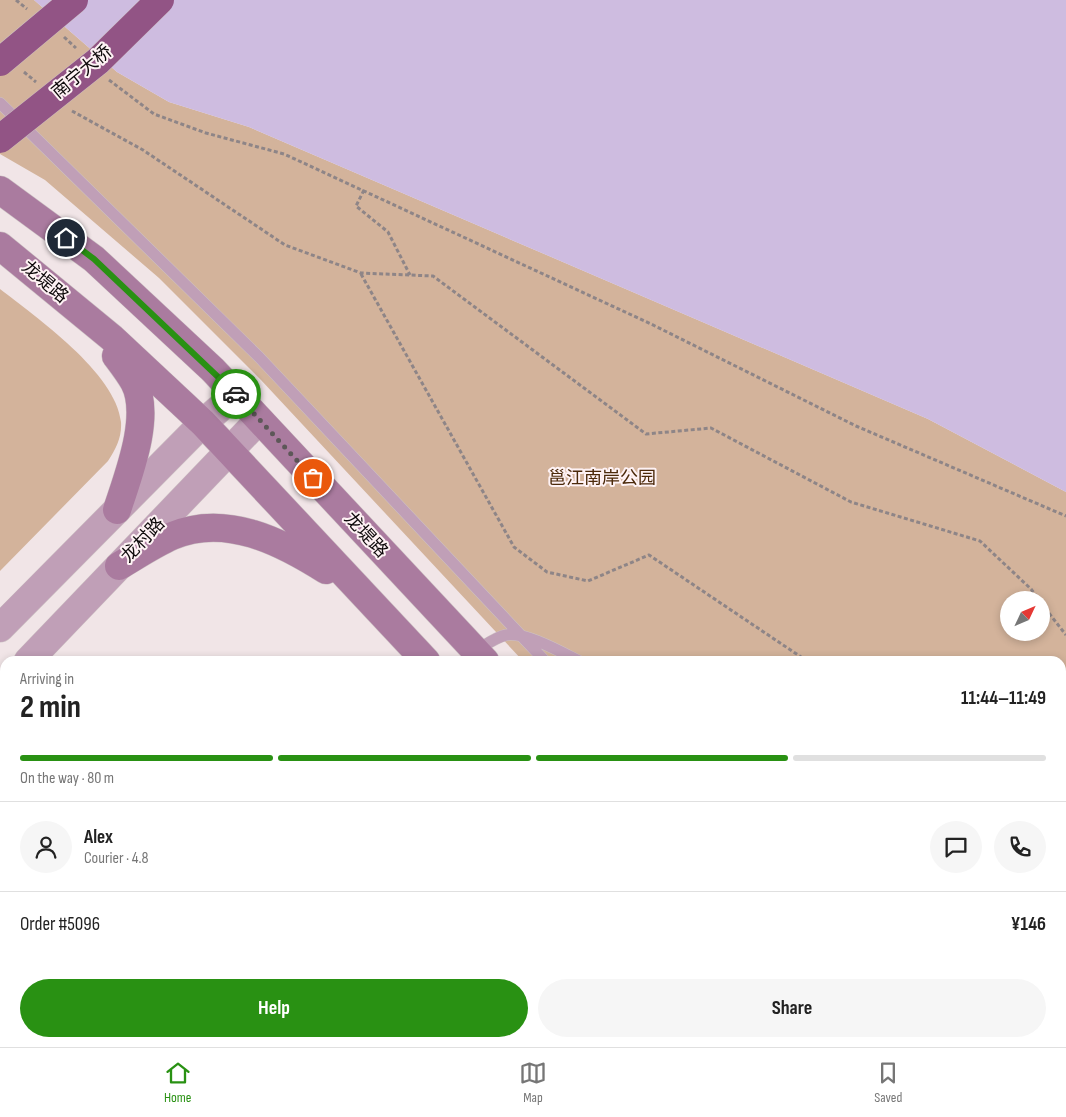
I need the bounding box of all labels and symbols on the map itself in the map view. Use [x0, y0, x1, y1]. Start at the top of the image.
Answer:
street label: 南宁大桥 [48, 41, 116, 103]
pin [45, 217, 87, 259]
street label: 龙堤路 [18, 257, 72, 307]
courier [211, 369, 261, 419]
pin [292, 457, 334, 499]
park label: 邕江南岸公园 [548, 468, 656, 489]
street label: 龙堤路 [340, 508, 392, 562]
street label: 龙村路 [117, 513, 169, 567]
north arrow [1000, 591, 1050, 641]

